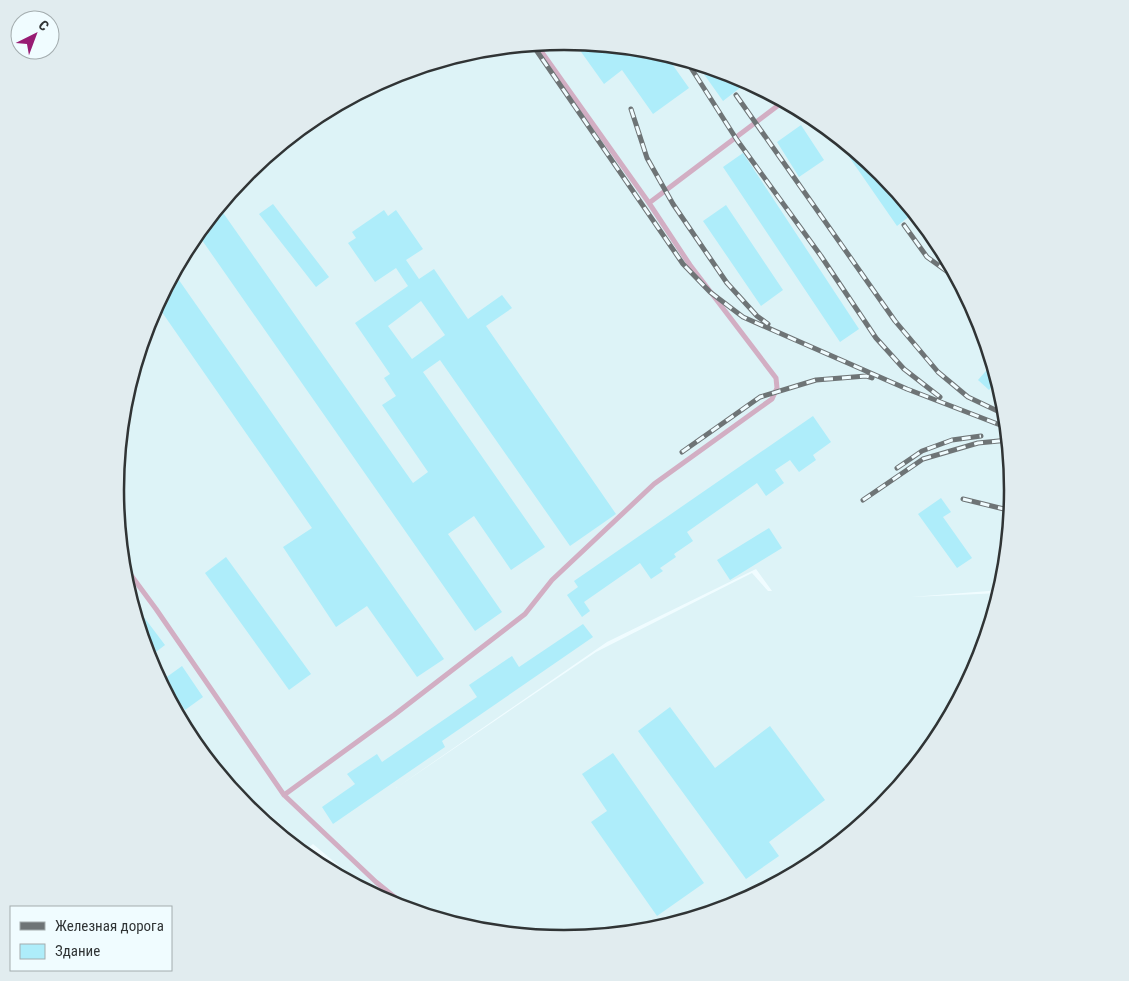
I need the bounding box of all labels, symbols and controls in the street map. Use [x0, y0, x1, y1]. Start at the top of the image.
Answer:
north arrow [10, 10, 60, 60]
text: С [35, 17, 52, 34]
legend [10, 906, 172, 971]
text: Железная дорога [55, 917, 164, 935]
text: Здание [55, 942, 100, 960]

